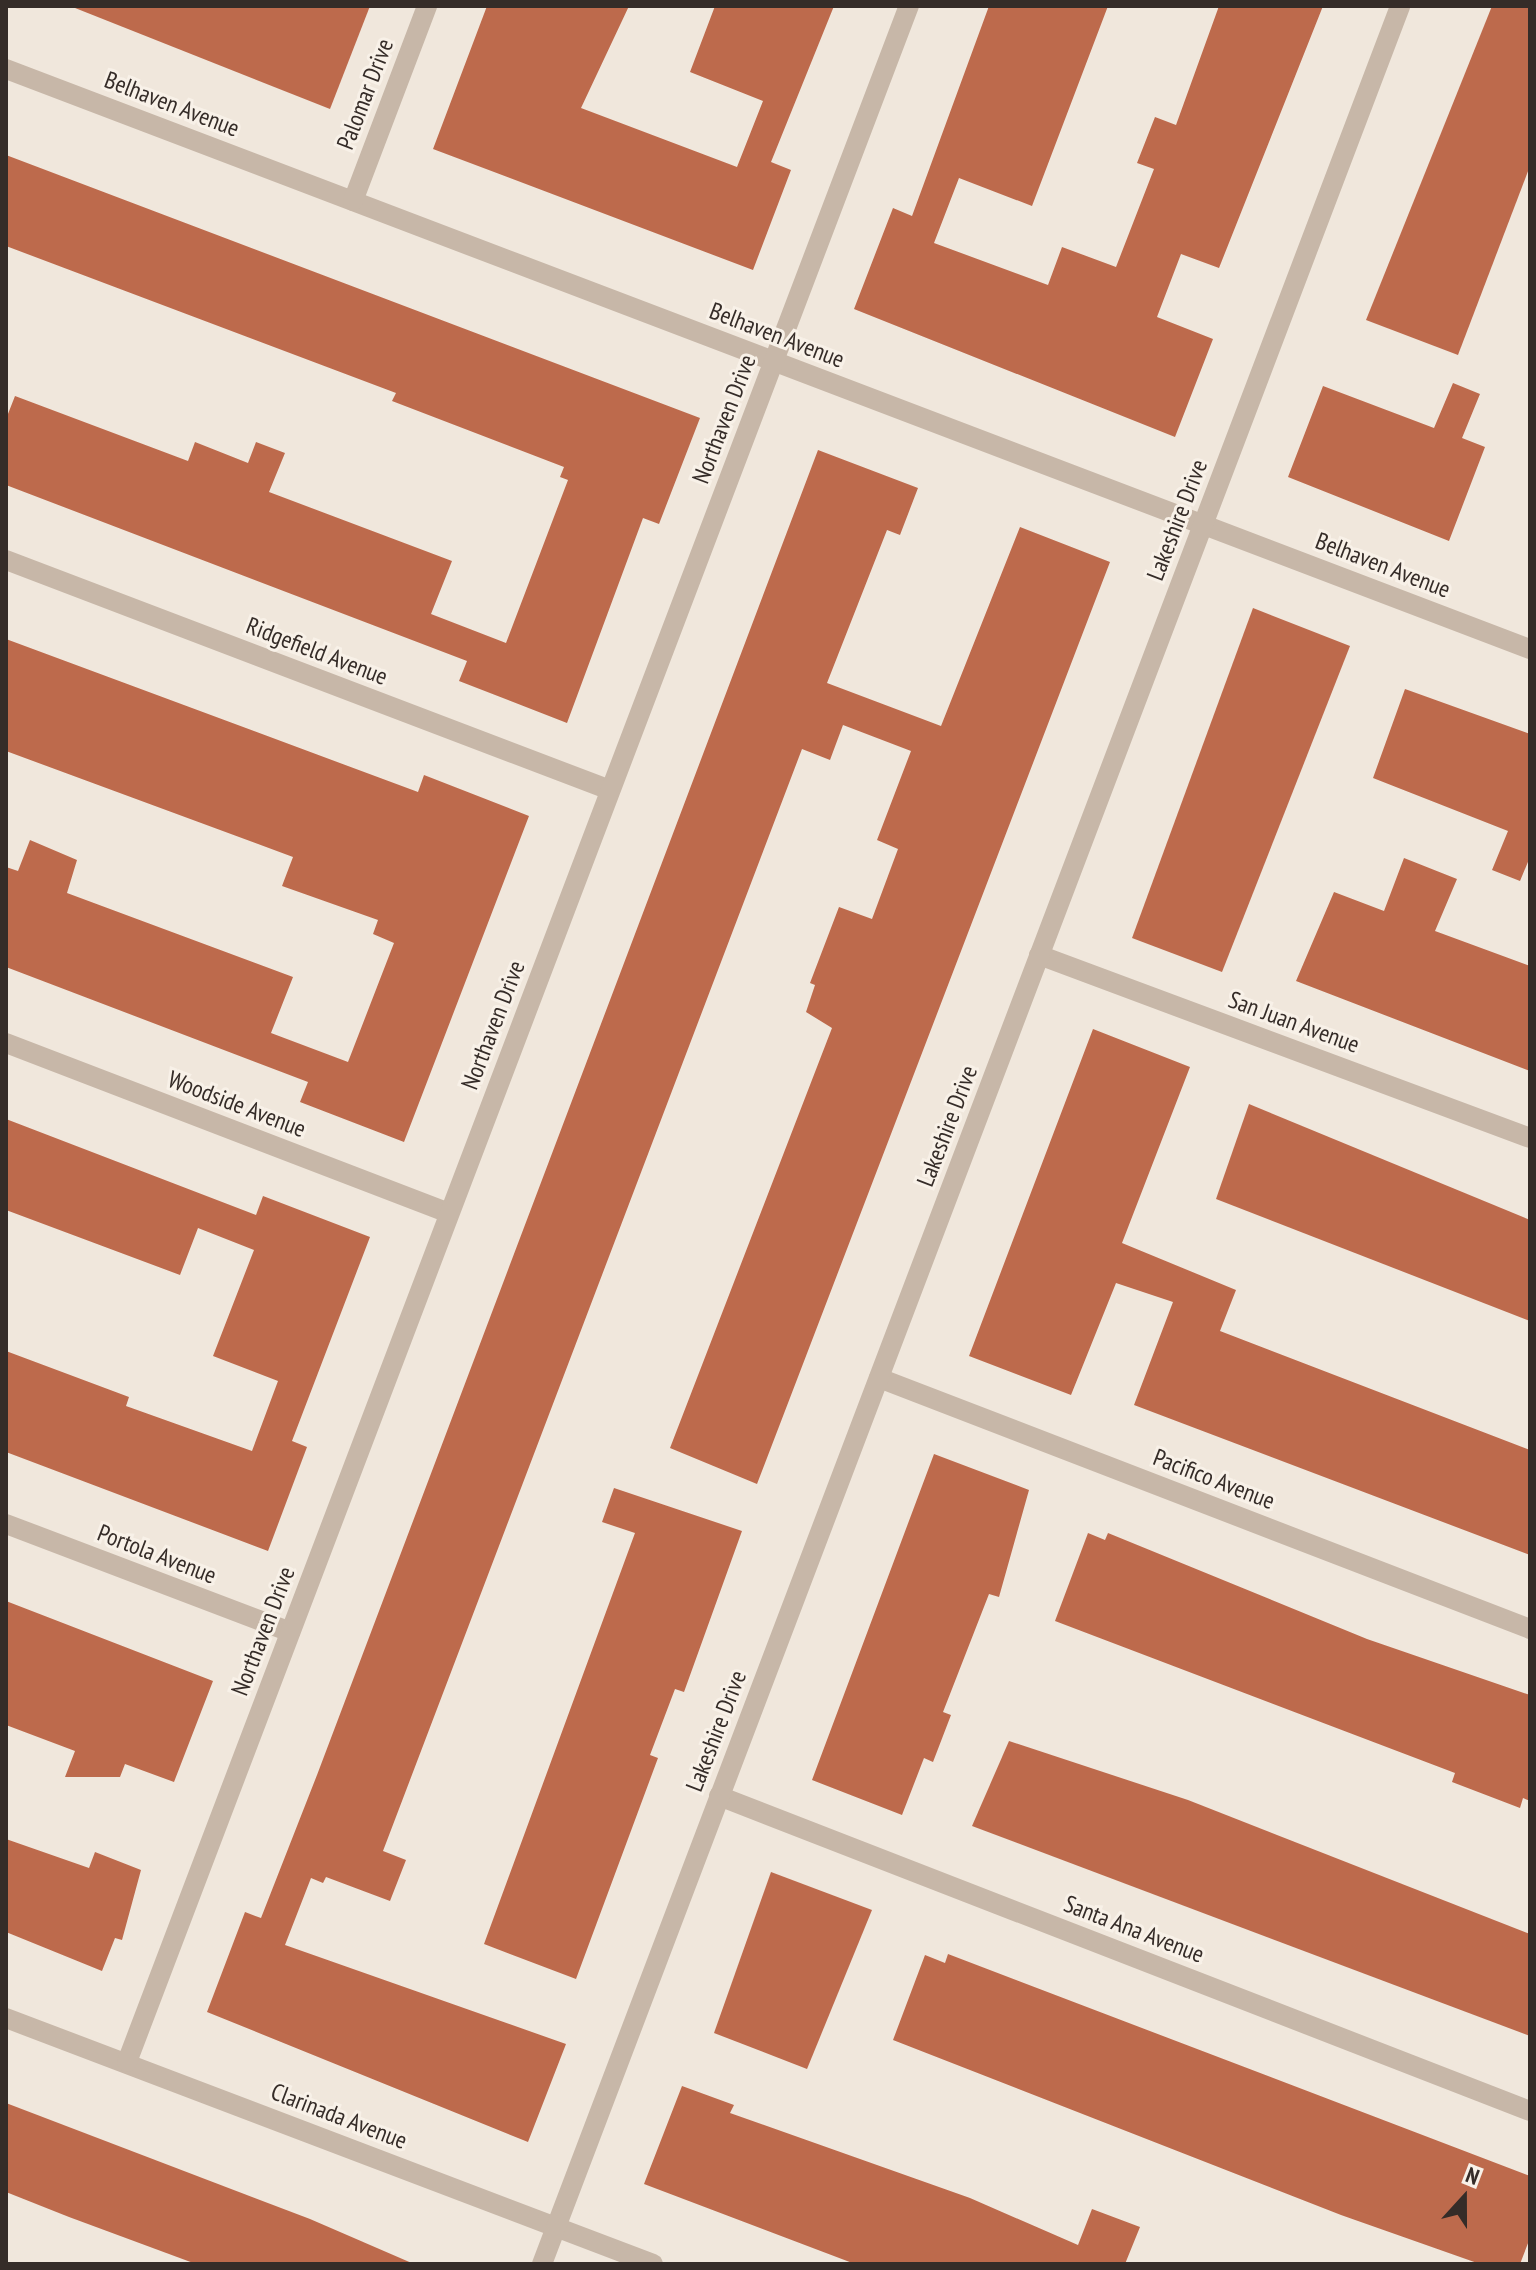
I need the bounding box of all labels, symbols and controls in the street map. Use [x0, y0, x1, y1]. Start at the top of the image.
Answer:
street label: Palomar Drive [331, 35, 399, 153]
street label: Belhaven Avenue [100, 65, 244, 143]
street label: Belhaven Avenue [705, 296, 849, 374]
street label: Northaven Drive [686, 351, 762, 487]
street label: Lakeshire Drive [1141, 455, 1213, 585]
street label: Belhaven Avenue [1311, 526, 1455, 604]
street label: Ridgefield Avenue [242, 611, 392, 691]
street label: Northaven Drive [455, 957, 531, 1093]
street label: San Juan Avenue [1224, 985, 1364, 1059]
street label: Lakeshire Drive [911, 1061, 983, 1191]
street label: Woodside Avenue [164, 1064, 310, 1144]
street label: Pacifico Avenue [1149, 1443, 1279, 1515]
street label: Portola Avenue [93, 1518, 221, 1590]
street label: Northaven Drive [225, 1563, 301, 1699]
street label: Lakeshire Drive [680, 1666, 752, 1796]
street label: Santa Ana Avenue [1059, 1889, 1209, 1969]
street label: Clarinada Avenue [267, 2077, 411, 2155]
north arrow [1424, 2158, 1504, 2238]
text: N [1462, 2160, 1483, 2191]

